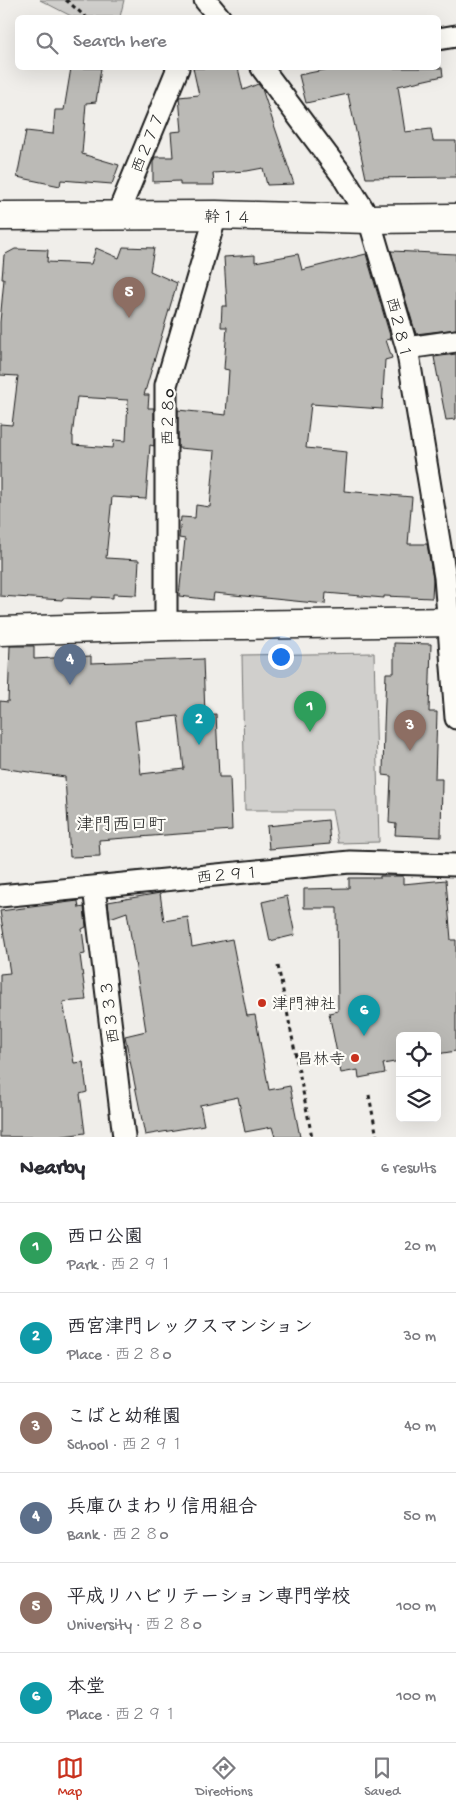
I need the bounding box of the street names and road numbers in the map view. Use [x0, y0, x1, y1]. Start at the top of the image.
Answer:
street label: 西２７７ [129, 110, 171, 177]
street label: 幹１４ [204, 209, 252, 229]
street label: 西２８１ [380, 295, 414, 362]
street label: 西２８0 [161, 388, 180, 446]
street label: 西２９１ [196, 865, 261, 890]
street label: 西３３３ [99, 979, 126, 1045]

